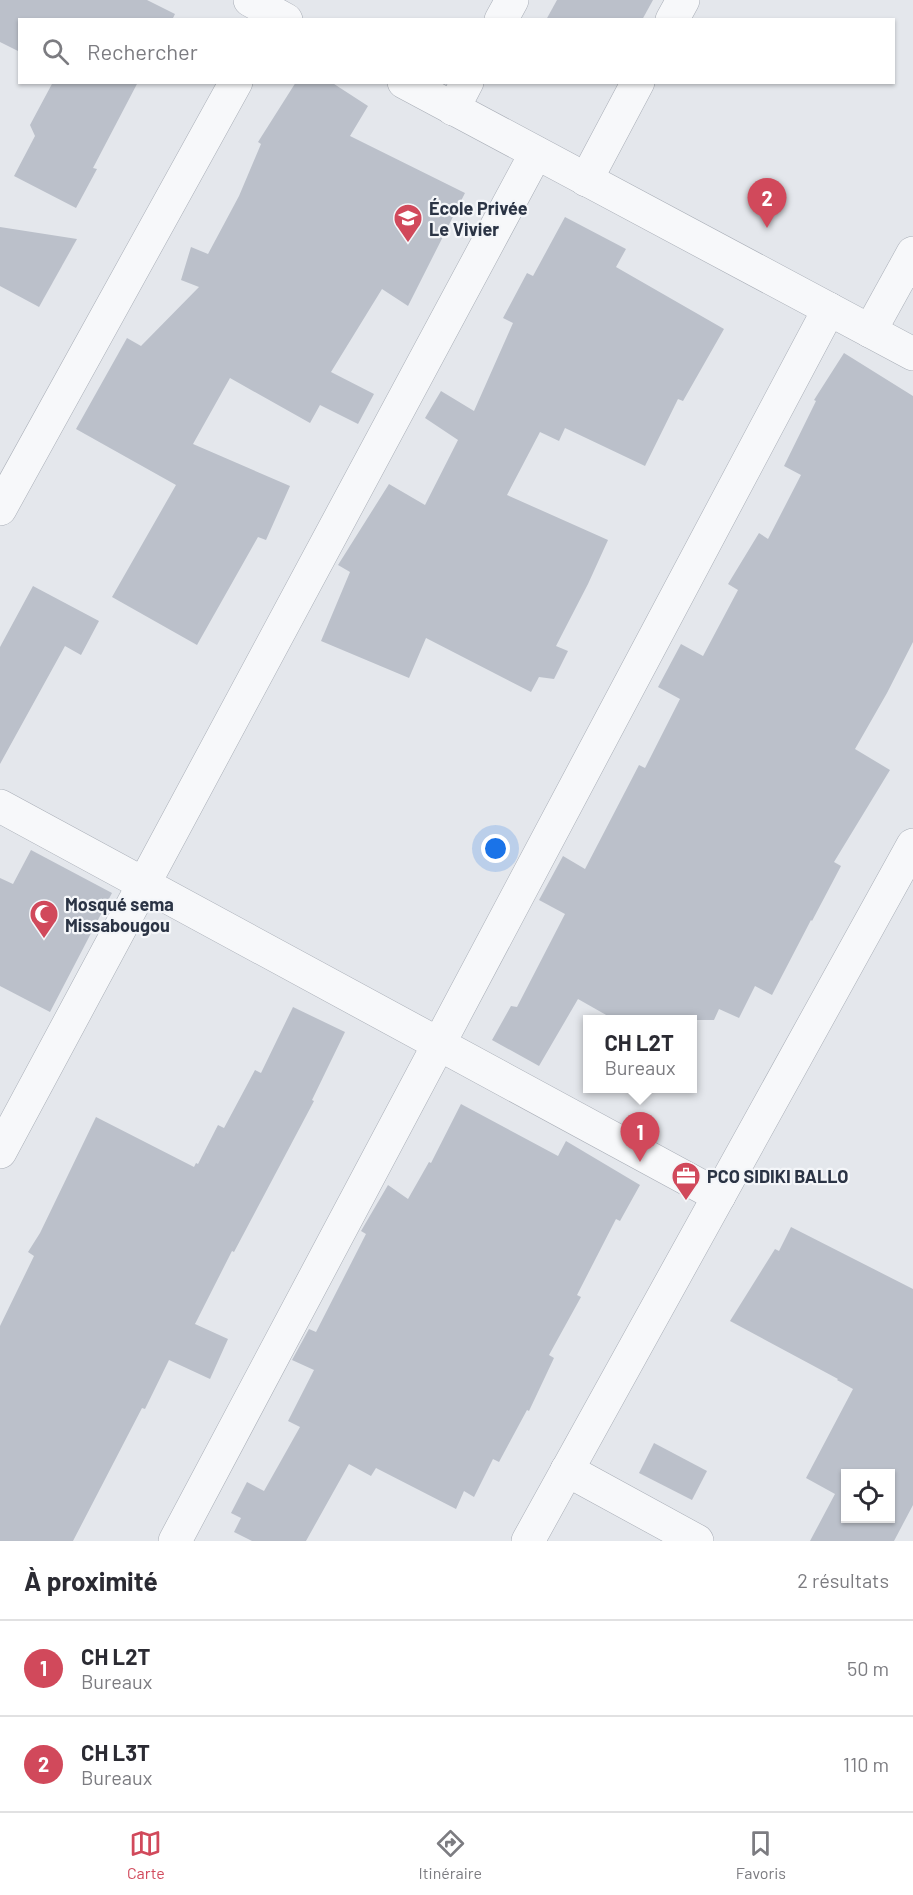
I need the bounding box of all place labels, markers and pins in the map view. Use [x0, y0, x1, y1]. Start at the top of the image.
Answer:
pin: 2 [748, 178, 786, 228]
place label: École Privée Le Vivier [429, 197, 528, 240]
school or university icon: École Privée Le Vivier [392, 202, 424, 244]
place label: Mosqué sema Missabougou [65, 893, 174, 936]
mosque icon: Mosqué sema Missabougou [28, 898, 60, 940]
pin: 1 [620, 1112, 660, 1162]
office icon: PCO SIDIKI BALLO [670, 1160, 702, 1202]
place label: PCO SIDIKI BALLO [707, 1165, 849, 1187]

